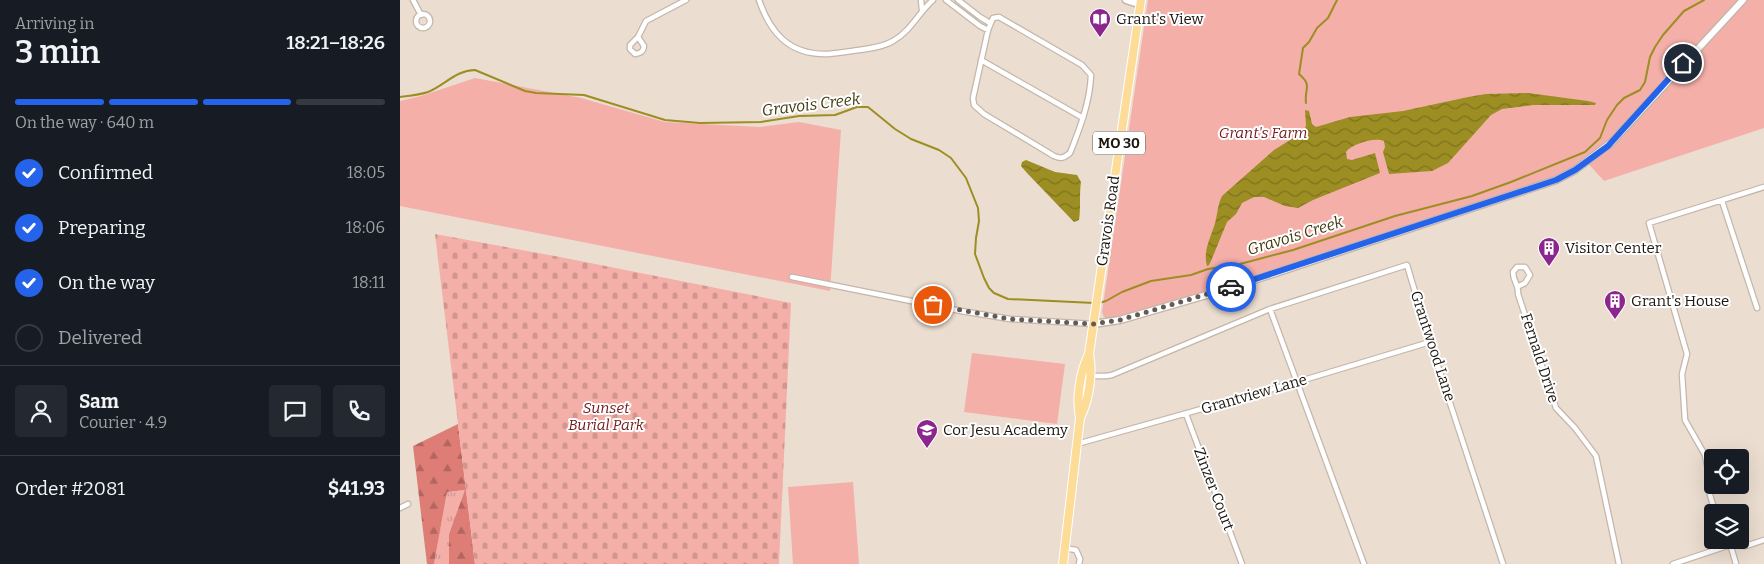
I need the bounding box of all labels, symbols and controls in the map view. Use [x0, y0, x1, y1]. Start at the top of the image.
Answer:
library icon: Grant's View [1088, 7, 1112, 38]
place label: Grant's View [1116, 10, 1204, 28]
text: Arriving in [15, 14, 94, 33]
text: 18:21–18:26 [286, 31, 385, 54]
text: 3 min [15, 33, 100, 71]
pin [1662, 42, 1704, 84]
icon: home [1669, 49, 1697, 77]
water label: Gravois Creek [761, 89, 862, 120]
text: On the way · 640 m [15, 113, 154, 132]
park label: Grant's Farm [1219, 124, 1307, 142]
road number: MO 30 [1093, 132, 1145, 154]
icon: check [15, 159, 43, 187]
text: Confirmed [58, 161, 153, 184]
text: 18:05 [347, 163, 385, 182]
street label: Gravois Road [1093, 174, 1123, 267]
water label: Gravois Creek [1245, 212, 1346, 259]
icon: check [15, 214, 43, 242]
text: Preparing [58, 216, 146, 239]
text: 18:06 [346, 218, 385, 237]
building icon: Visitor Center [1537, 236, 1561, 267]
place label: Visitor Center [1565, 239, 1662, 257]
courier [1206, 262, 1256, 312]
icon: check [15, 269, 43, 297]
text: On the way [58, 271, 155, 294]
text: 18:11 [353, 273, 385, 292]
icon: car [1217, 273, 1245, 301]
pin [912, 284, 954, 326]
street label: Grantwood Lane [1407, 288, 1459, 404]
building icon: Grant's House [1603, 289, 1627, 320]
icon: bag [919, 291, 947, 319]
place label: Grant's House [1631, 292, 1729, 310]
street label: Fernald Drive [1517, 311, 1563, 405]
text: Delivered [58, 326, 142, 349]
street label: Grantview Lane [1199, 370, 1309, 418]
button: person [15, 385, 67, 437]
button: chat [269, 385, 321, 437]
button: phone [333, 385, 385, 437]
text: Sam [79, 390, 119, 413]
park label: Sunset Burial Park [568, 399, 645, 434]
text: Courier · 4.9 [79, 413, 167, 432]
school or university icon: Cor Jesu Academy [915, 418, 939, 449]
place label: Cor Jesu Academy [943, 421, 1068, 439]
street label: Zinzer Court [1190, 445, 1238, 534]
map controls [1704, 449, 1749, 549]
button: locate [1704, 449, 1749, 494]
text: Order #2081 [15, 477, 125, 500]
text: $41.93 [328, 477, 385, 500]
button: layers [1704, 504, 1749, 549]

